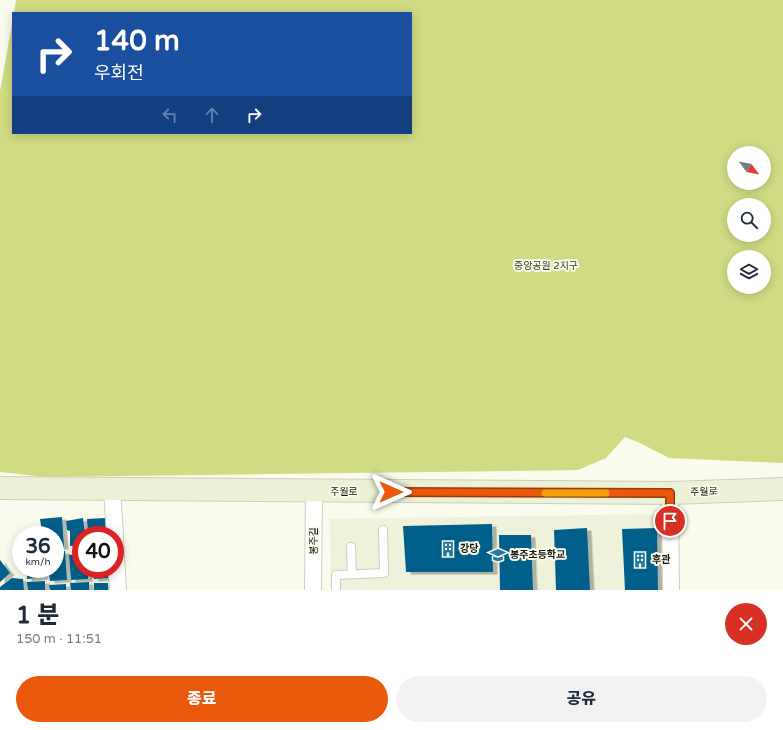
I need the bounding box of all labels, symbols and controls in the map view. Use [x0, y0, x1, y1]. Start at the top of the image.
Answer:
text: 140 m [94, 24, 180, 58]
icon: right [28, 28, 80, 80]
text: 우회전 [94, 62, 144, 84]
icon: left [159, 104, 181, 126]
icon: ahead [201, 104, 223, 126]
icon: right [243, 104, 265, 126]
north arrow [727, 146, 771, 190]
map controls [727, 146, 771, 294]
button: search [727, 198, 771, 242]
button: layers [727, 250, 771, 294]
park label: 중앙공원 2지구 [514, 260, 578, 272]
position arrow [370, 471, 412, 513]
street label: 주월로 [330, 486, 358, 498]
street label: 주월로 [690, 486, 718, 498]
pin [653, 504, 687, 538]
icon: arrive [659, 510, 681, 532]
speed limit sign: 40 [72, 526, 124, 578]
street label: 봉주길 [308, 527, 320, 555]
text: 36 [25, 535, 51, 559]
building icon: 강당 [439, 540, 457, 558]
place label: 강당 [460, 543, 478, 555]
school or university icon: 봉주초등학교 [489, 546, 507, 564]
place label: 봉주초등학교 [510, 548, 565, 561]
building icon: 후관 [631, 551, 649, 569]
place label: 후관 [652, 554, 670, 566]
text: km/h [25, 556, 51, 568]
text: 1 분 [16, 601, 59, 630]
button: close [725, 603, 767, 645]
text: 150 m · 11:51 [16, 631, 102, 647]
button: 종료 [16, 676, 388, 722]
button: 공유 [396, 676, 767, 722]

